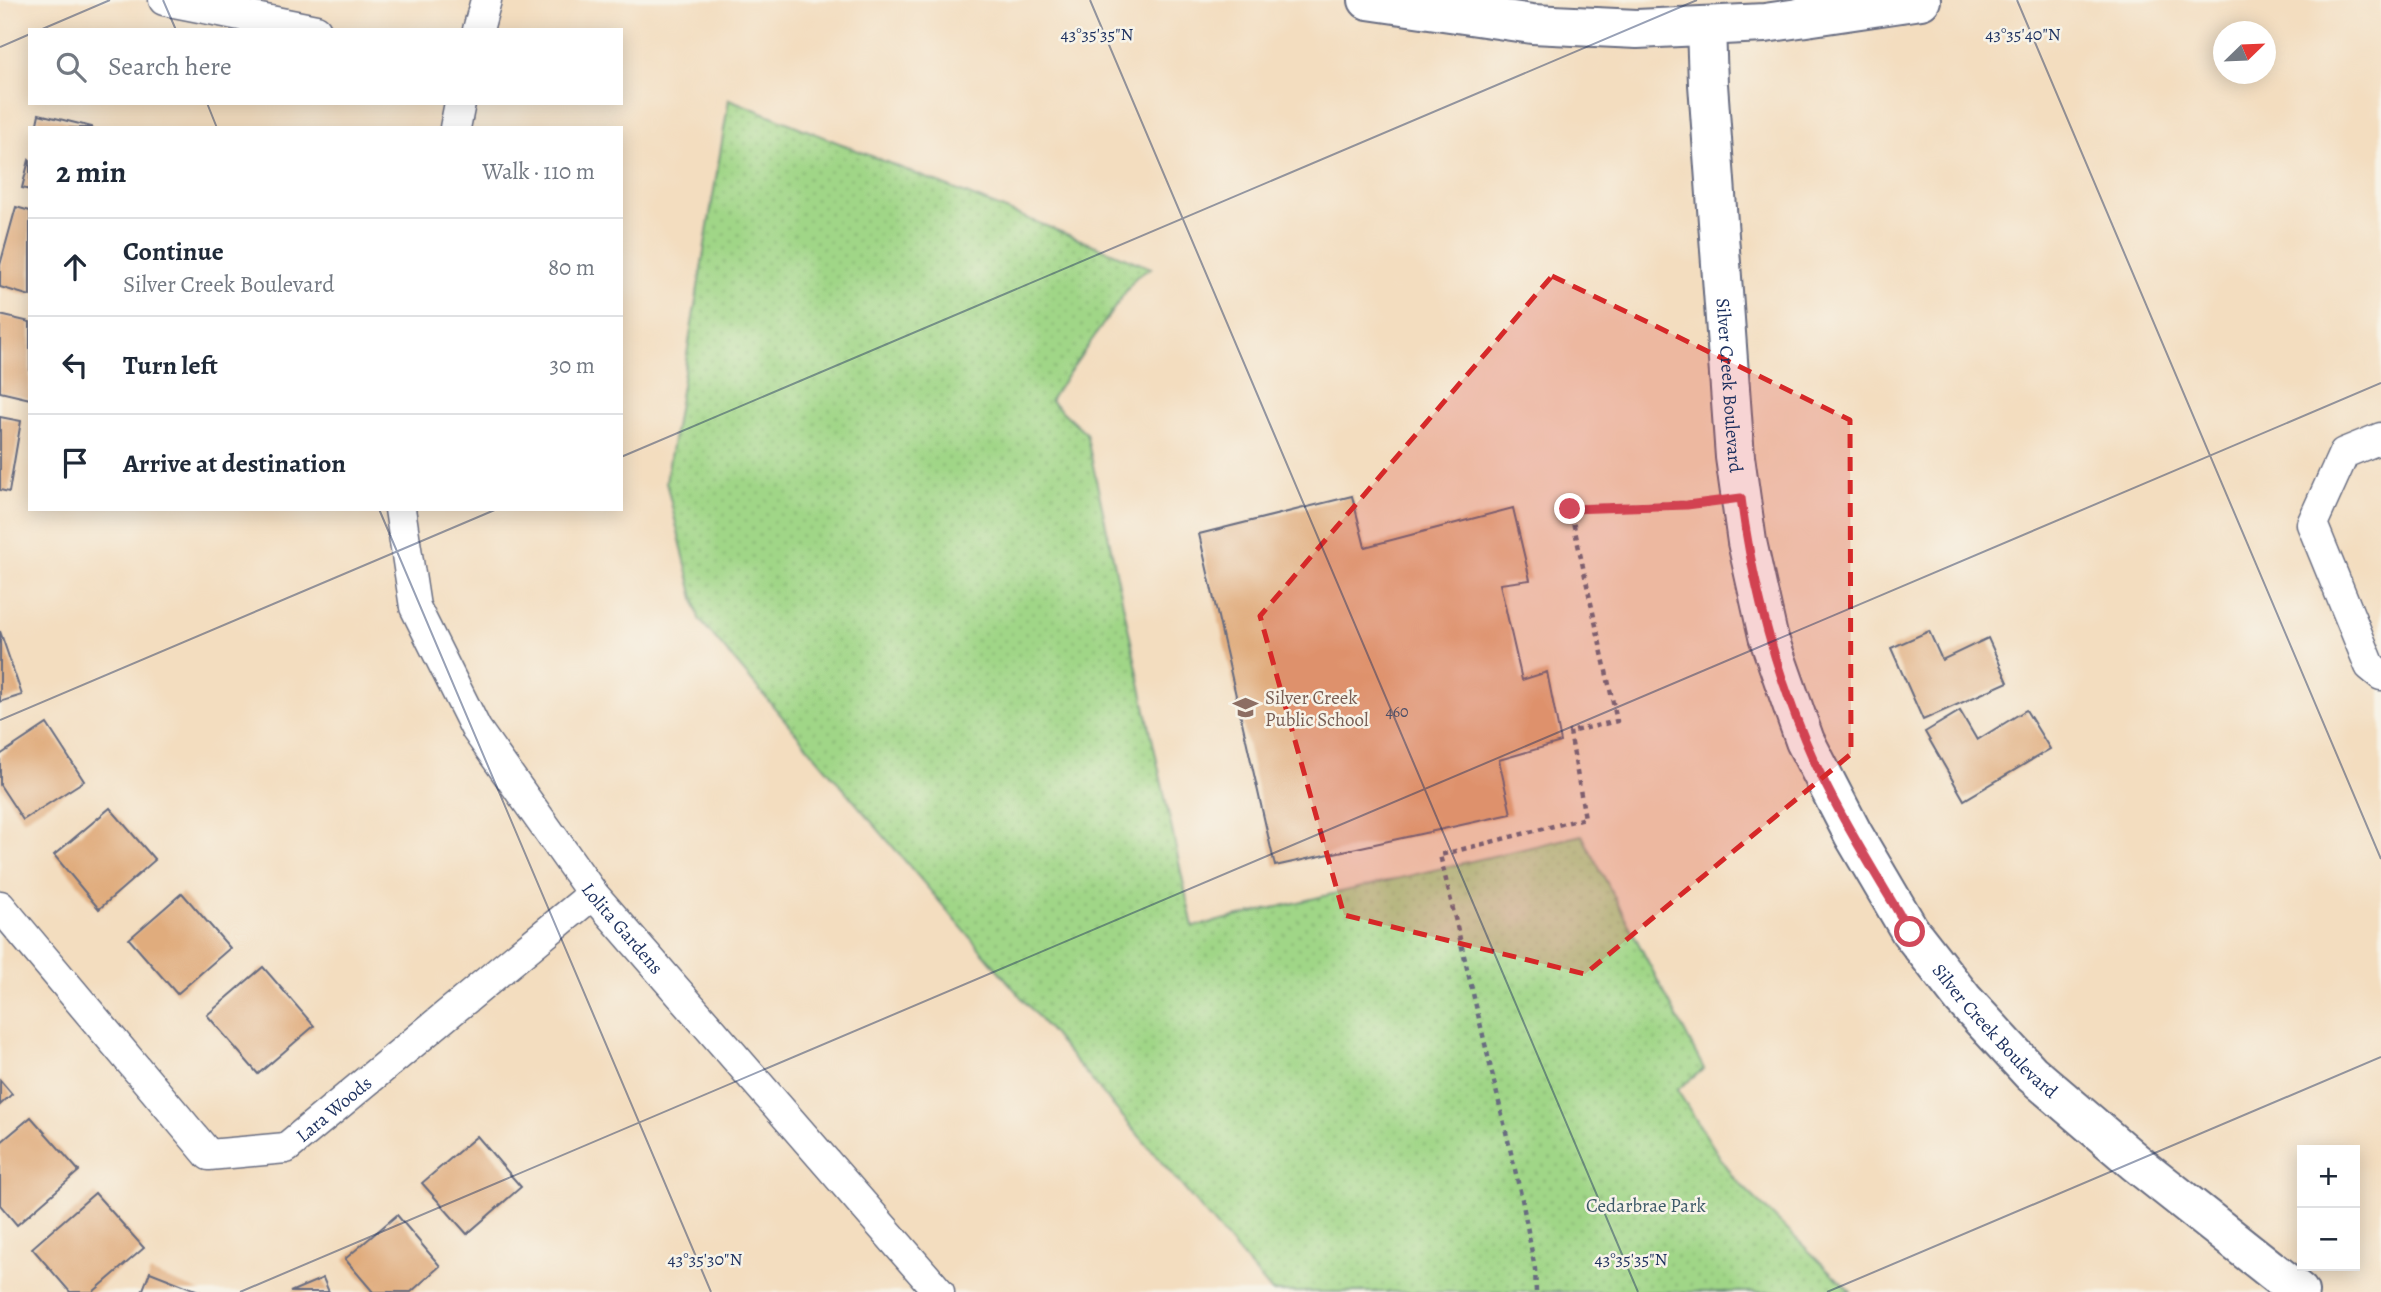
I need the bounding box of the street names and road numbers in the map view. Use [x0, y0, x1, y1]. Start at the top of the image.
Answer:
street label: Silver Creek Boulevard [1710, 297, 1749, 475]
street label: Lolita Gardens [575, 878, 669, 980]
street label: Silver Creek Boulevard [1926, 958, 2064, 1105]
street label: Lara Woods [291, 1070, 378, 1149]

